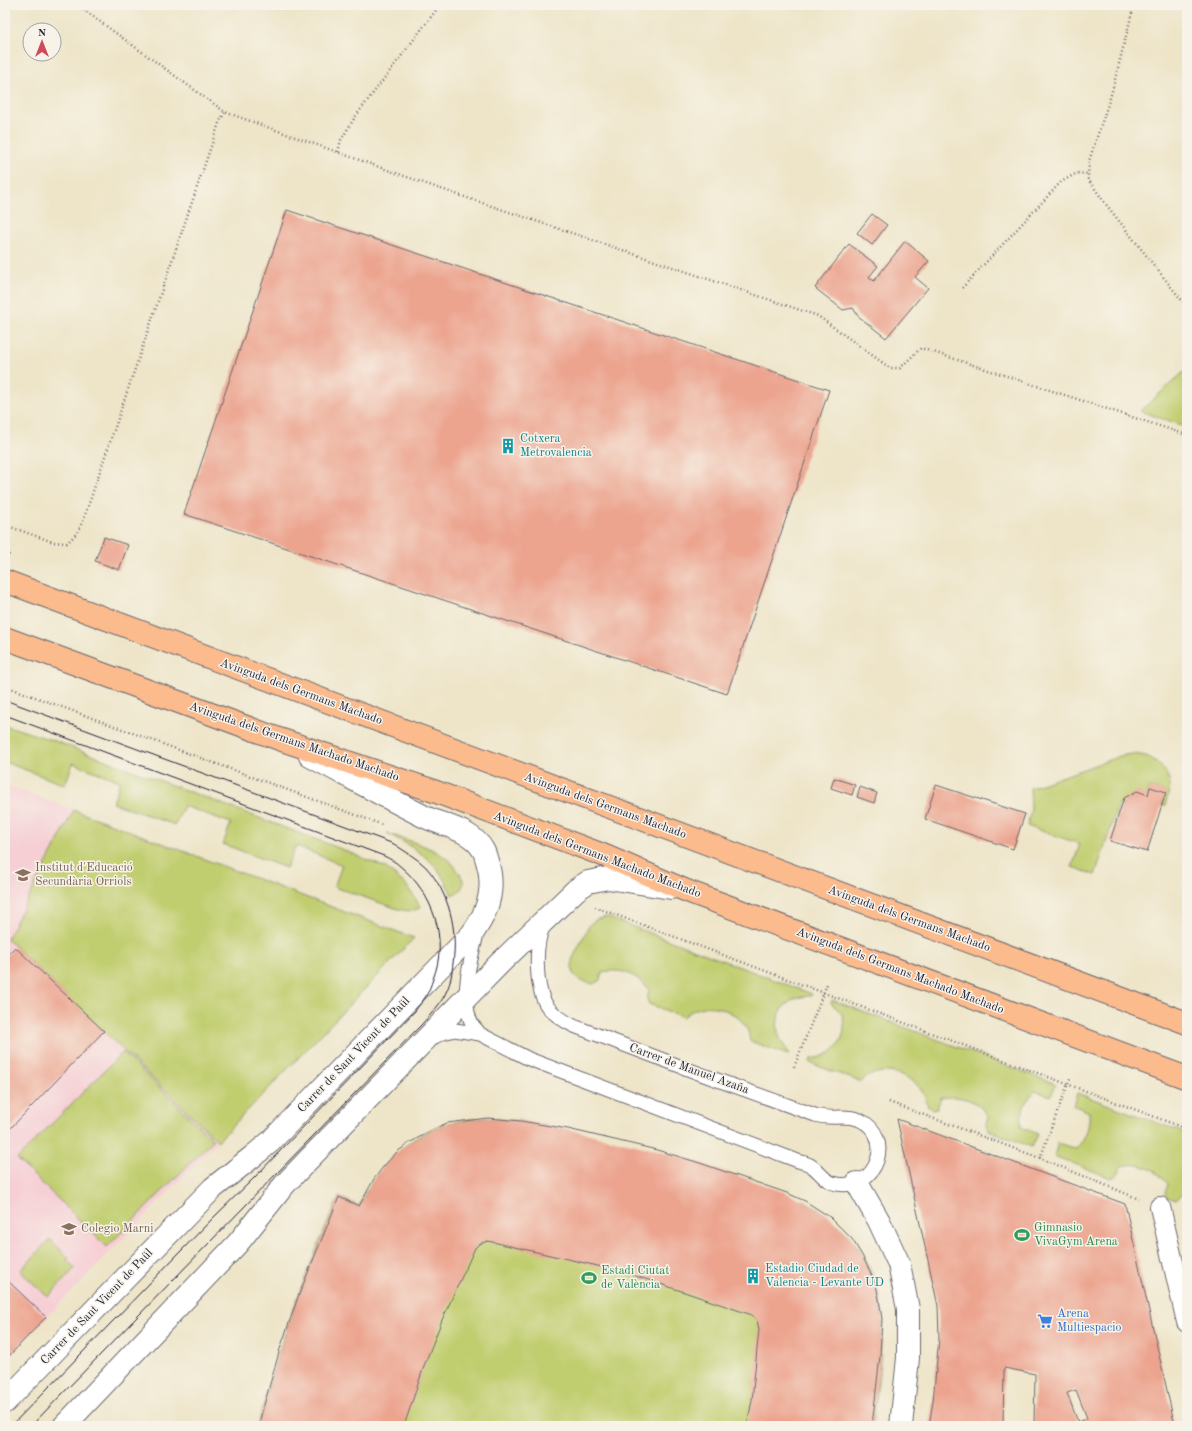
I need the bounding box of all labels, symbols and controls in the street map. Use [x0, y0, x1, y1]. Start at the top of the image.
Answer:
north arrow [22, 22, 62, 62]
text: N [38, 28, 47, 39]
place label: Cotxera Metrovalencia [520, 433, 592, 459]
building icon: Cotxera Metrovalencia [499, 437, 517, 455]
street label: Avinguda dels Germans Machado [218, 657, 384, 727]
street label: Avinguda dels Germans Machado Machado [187, 700, 401, 784]
street label: Avinguda dels Germans Machado [522, 771, 688, 841]
street label: Avinguda dels Germans Machado Machado [492, 810, 702, 900]
place label: Institut d'Educació Secundària Orriols [35, 862, 133, 888]
school or university icon: Institut d'Educació Secundària Orriols [14, 866, 32, 884]
street label: Avinguda dels Germans Machado [826, 884, 992, 954]
street label: Avinguda dels Germans Machado Machado [795, 926, 1005, 1016]
street label: Carrer de Sant Vicent de Paül [296, 995, 412, 1115]
street label: Carrer de Manuel Azaña [627, 1042, 751, 1096]
school or university icon: Colegio Marni [60, 1220, 78, 1238]
place label: Gimnasio VivaGym Arena [1034, 1222, 1118, 1248]
place label: Colegio Marni [81, 1223, 153, 1235]
sports icon: Gimnasio VivaGym Arena [1013, 1226, 1031, 1244]
street label: Carrer de Sant Vicent de Paül [39, 1247, 155, 1367]
place label: Estadio Ciudad de Valencia - Levante UD [765, 1263, 884, 1289]
place label: Estadi Ciutat de València [601, 1265, 670, 1291]
building icon: Estadio Ciudad de Valencia - Levante UD [744, 1267, 762, 1285]
sports icon: Estadi Ciutat de València [580, 1269, 598, 1287]
place label: Arena Multiespacio [1057, 1308, 1121, 1334]
supermarket icon: Arena Multiespacio [1036, 1312, 1054, 1330]

